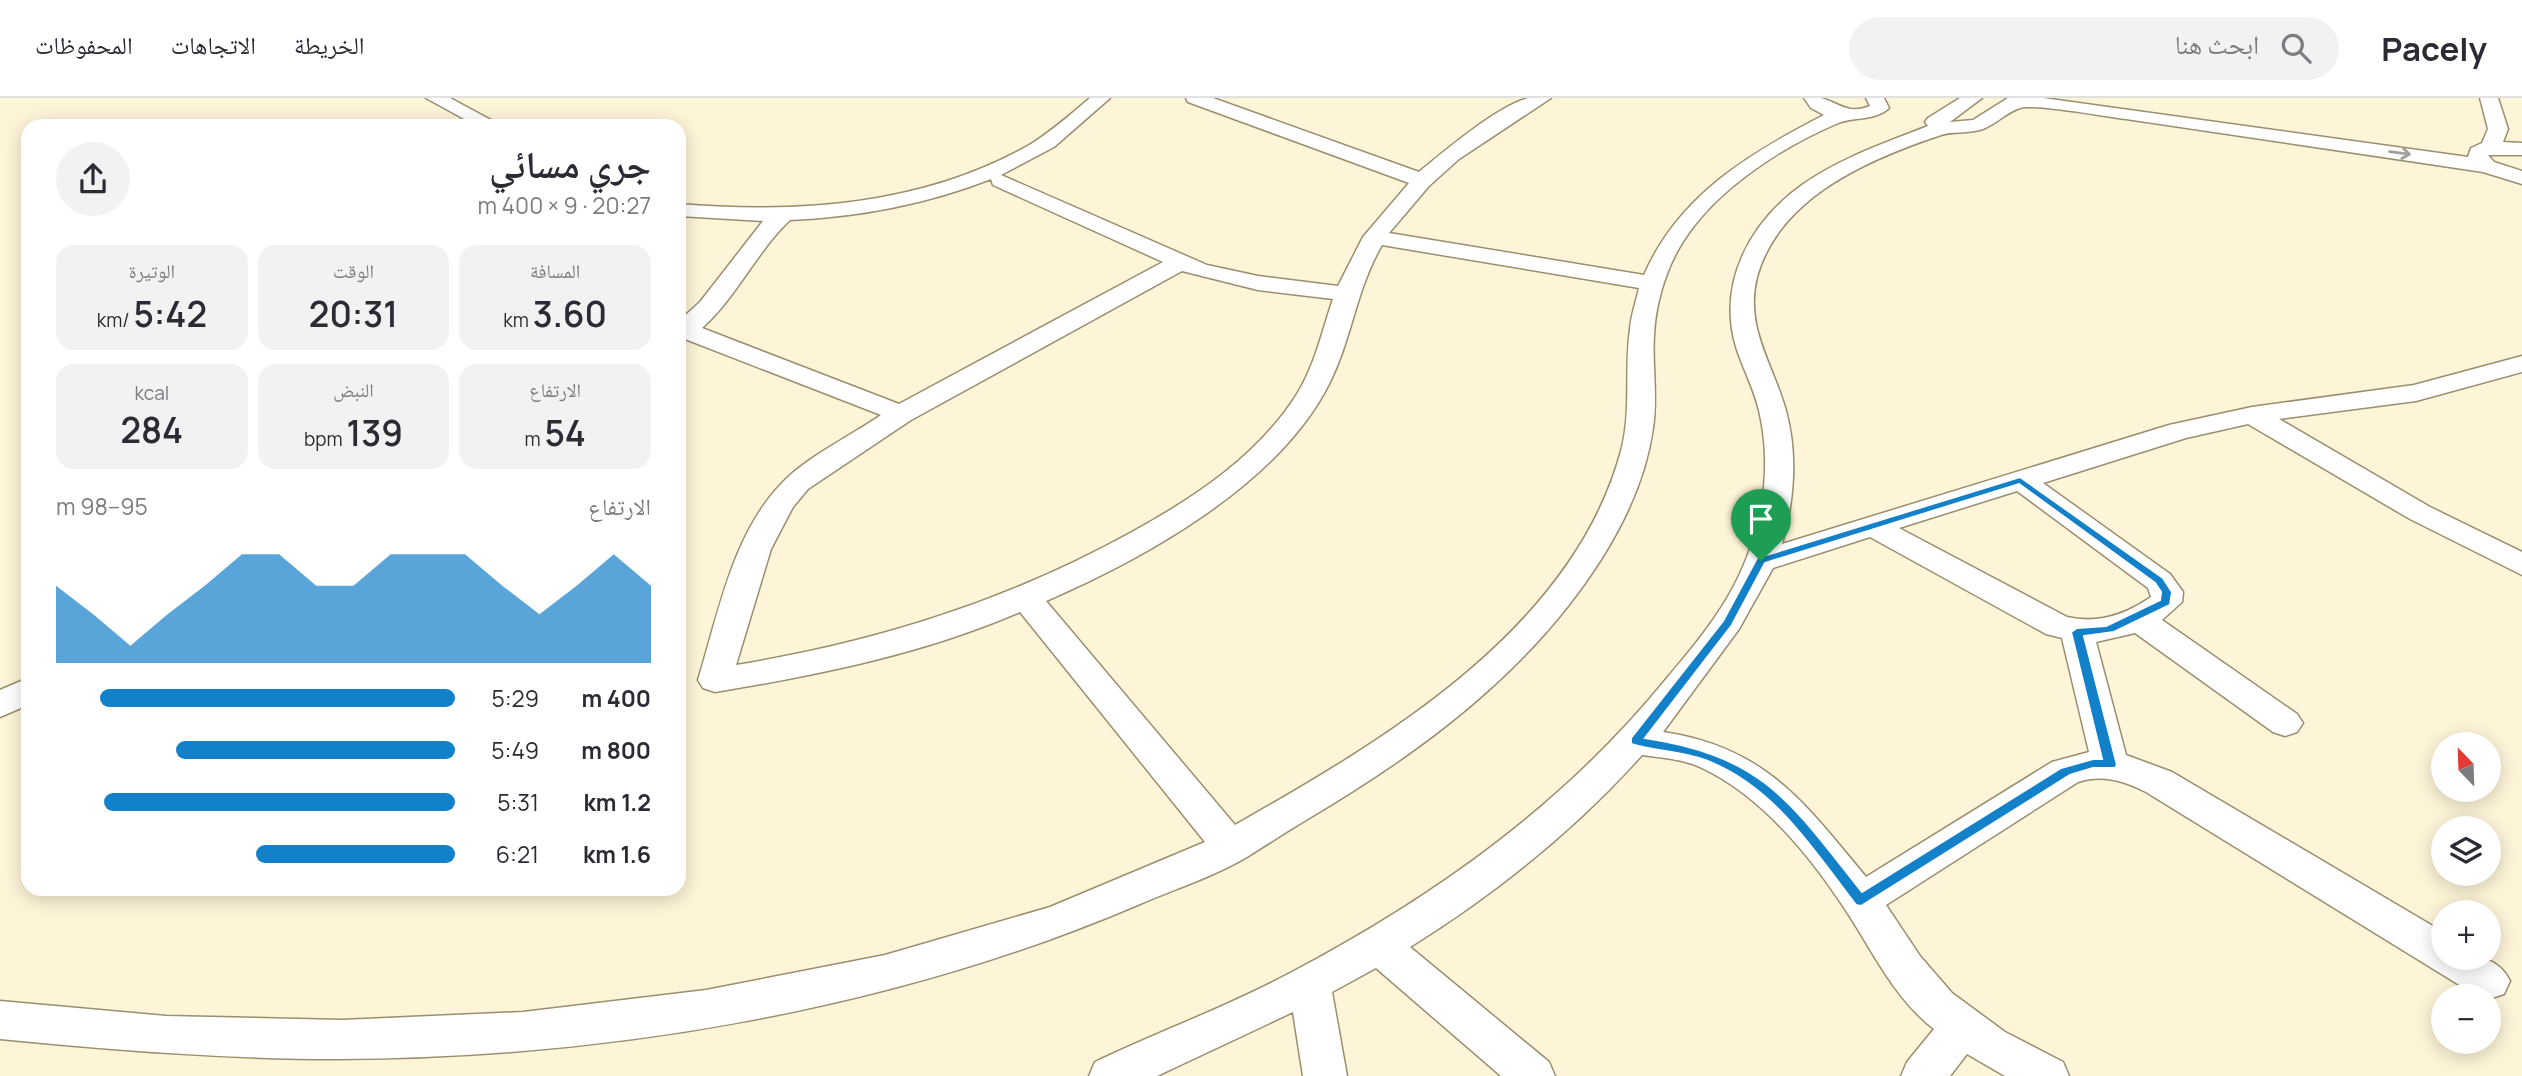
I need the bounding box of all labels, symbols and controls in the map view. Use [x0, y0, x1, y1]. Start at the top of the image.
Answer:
search box [1849, 17, 2339, 80]
text: ابحث هنا [2175, 26, 2259, 62]
text: Pacely [2381, 26, 2487, 71]
text: المحفوظات [35, 28, 133, 61]
text: الاتجاهات [171, 28, 256, 61]
text: الخريطة [294, 28, 365, 61]
icon: search [2277, 29, 2315, 67]
text: جري مسائي [489, 137, 651, 189]
button: share [56, 142, 130, 216]
one-way arrow [2388, 147, 2410, 160]
text: 20:27 · 9 × 400 m [477, 189, 651, 221]
text: الوتيرة [129, 258, 175, 284]
text: الوقت [333, 258, 374, 284]
text: المسافة [530, 258, 580, 284]
text: 5:42 [133, 290, 207, 338]
text: 20:31 [309, 290, 398, 338]
text: 3.60 [533, 290, 607, 338]
text: /km [97, 307, 133, 333]
text: km [503, 307, 533, 333]
text: النبض [333, 377, 374, 403]
text: الارتفاع [529, 377, 581, 403]
text: kcal [134, 380, 169, 406]
text: 284 [120, 406, 183, 454]
text: 139 [346, 409, 403, 457]
text: 54 [544, 409, 586, 457]
text: bpm [304, 426, 346, 452]
text: m [524, 426, 544, 452]
pin [1731, 489, 1791, 561]
text: 95–98 m [56, 490, 148, 522]
text: الارتفاع [588, 490, 651, 522]
icon: arrive [1742, 500, 1780, 538]
text: 5:29 [491, 682, 539, 714]
text: 400 m [581, 682, 651, 714]
north arrow [2431, 732, 2501, 802]
map controls [2431, 732, 2501, 1054]
text: 5:49 [491, 734, 539, 766]
text: 800 m [581, 734, 651, 766]
text: 5:31 [497, 786, 539, 818]
text: 1.2 km [583, 786, 651, 818]
button: layers [2431, 816, 2501, 886]
text: 6:21 [496, 838, 539, 870]
text: 1.6 km [583, 838, 651, 870]
button: + [2431, 900, 2501, 970]
button: − [2431, 984, 2501, 1054]

